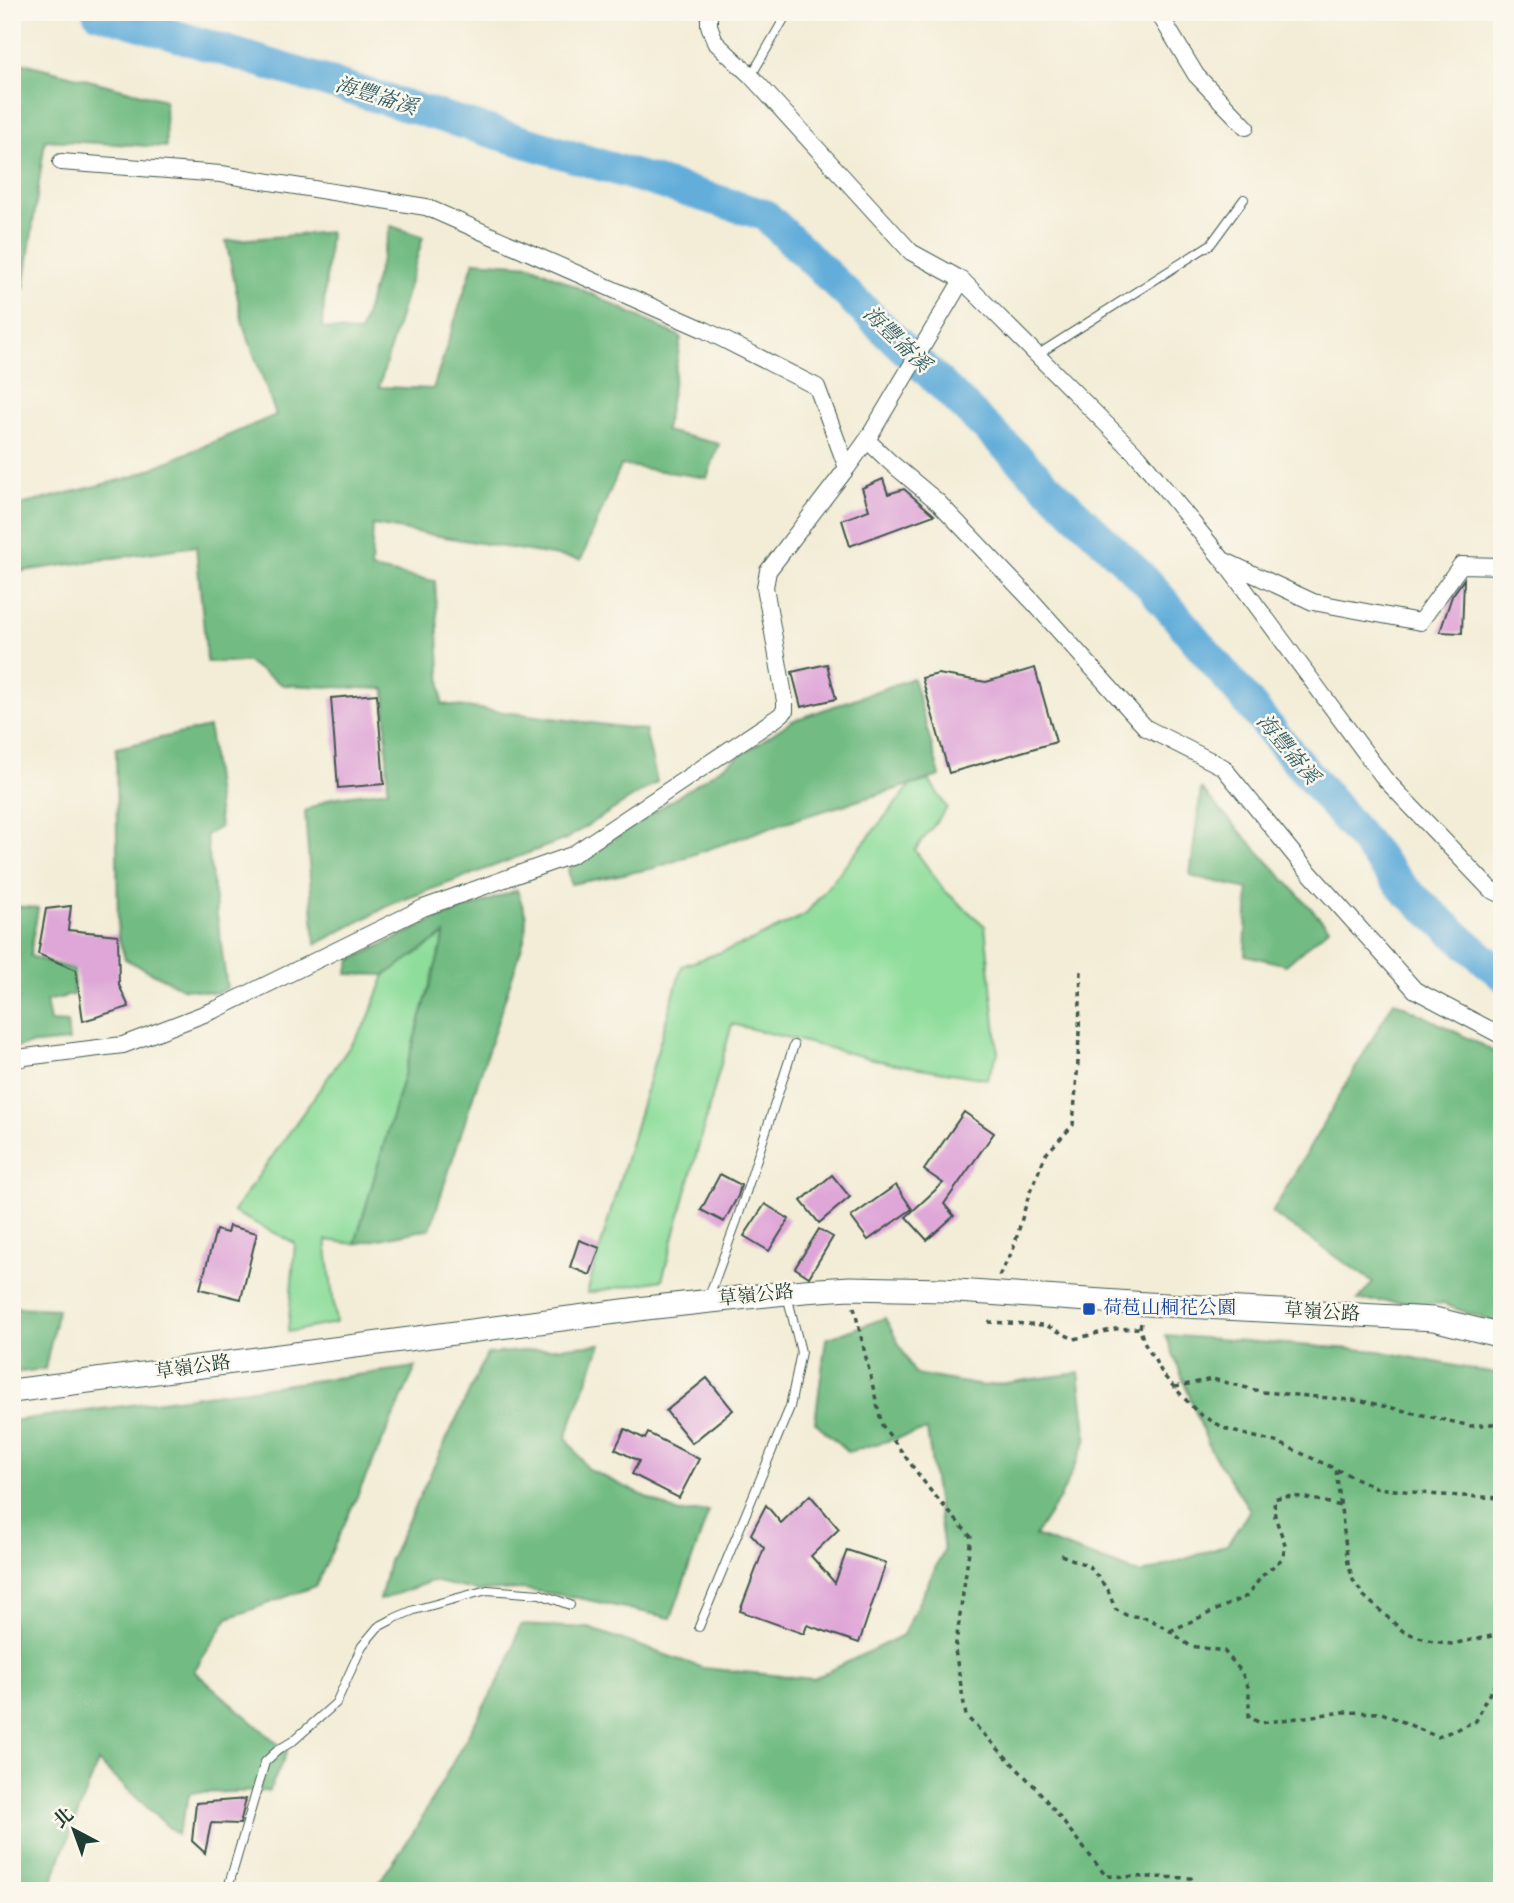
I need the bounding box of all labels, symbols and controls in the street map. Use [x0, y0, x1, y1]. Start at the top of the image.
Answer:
water label: 海豐崙溪 [332, 71, 422, 124]
water label: 海豐崙溪 [856, 300, 938, 381]
water label: 海豐崙溪 [1249, 709, 1326, 793]
street label: 草嶺公路 [717, 1279, 795, 1313]
place label: 荷苞山桐花公園 [1103, 1296, 1236, 1322]
street label: 草嶺公路 [1283, 1298, 1361, 1328]
marker: 荷苞山桐花公園 [1081, 1301, 1097, 1317]
street label: 草嶺公路 [154, 1350, 232, 1386]
north arrow [38, 1794, 108, 1864]
text: 北 [48, 1803, 80, 1835]

